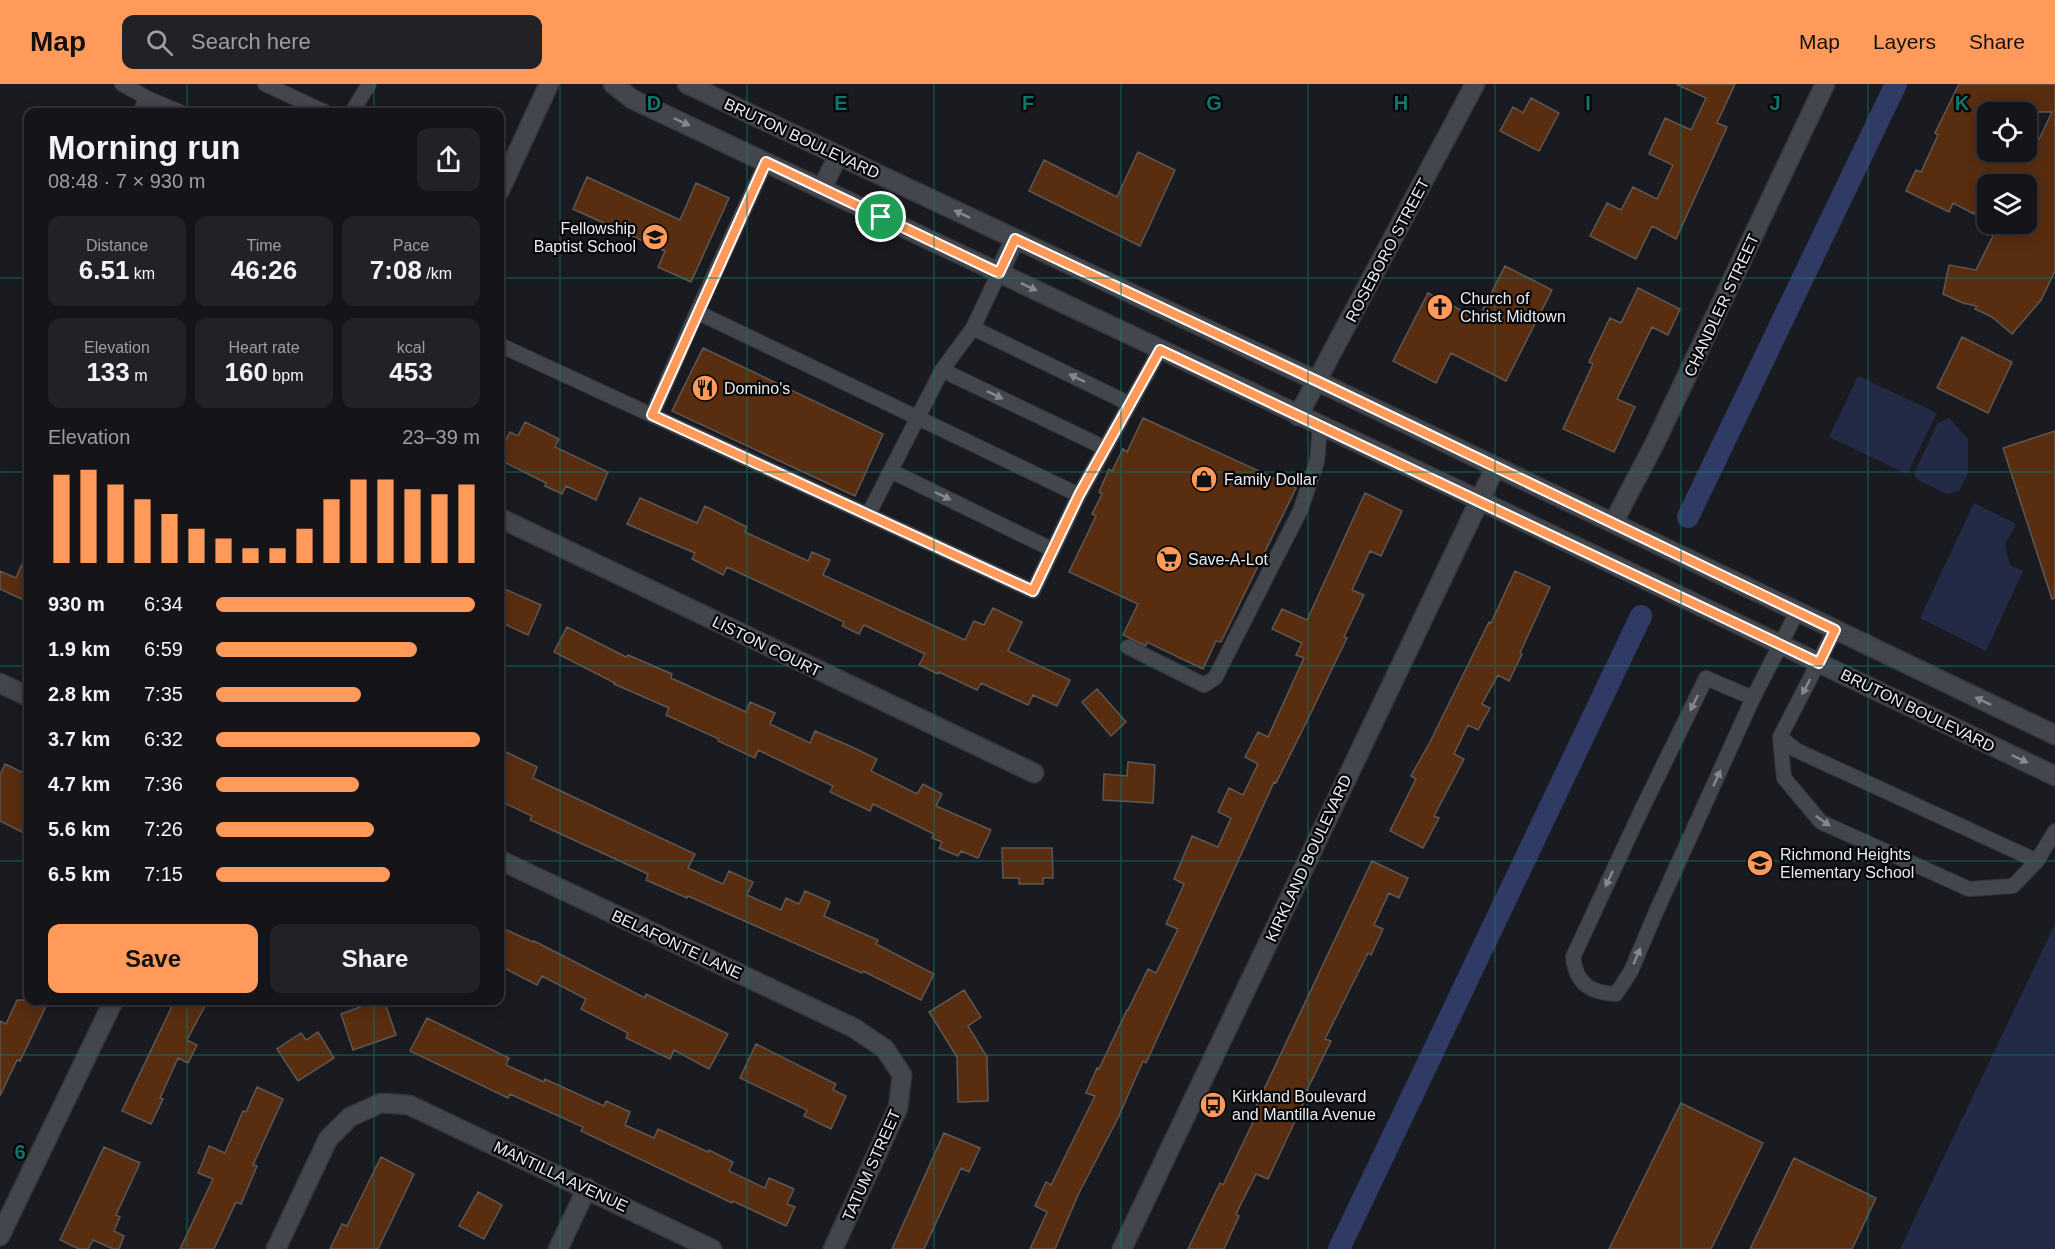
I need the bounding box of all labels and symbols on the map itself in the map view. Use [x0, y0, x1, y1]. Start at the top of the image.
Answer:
text: D [647, 92, 661, 114]
text: F [1022, 92, 1034, 114]
text: G [1206, 92, 1222, 114]
text: H [1394, 92, 1408, 114]
text: I [1585, 92, 1591, 114]
text: J [1769, 92, 1781, 114]
text: K [1955, 92, 1970, 114]
street label: BRUTON BOULEVARD [721, 94, 883, 182]
one-way arrow [673, 118, 690, 127]
street label: ROSEBORO STREET [1342, 175, 1433, 325]
pin [855, 191, 906, 242]
one-way arrow [954, 209, 971, 218]
place label: Fellowship Baptist School [534, 220, 636, 255]
school or university icon: Fellowship Baptist School [640, 222, 670, 252]
street label: CHANDLER STREET [1681, 231, 1762, 379]
one-way arrow [1020, 283, 1037, 292]
place label: Church of Christ Midtown [1460, 290, 1566, 325]
church icon: Church of Christ Midtown [1425, 292, 1455, 322]
restaurant icon: Domino's [690, 373, 720, 403]
one-way arrow [1069, 373, 1086, 383]
place label: Domino's [724, 380, 790, 397]
one-way arrow [986, 390, 1004, 400]
shop icon: Family Dollar [1189, 464, 1219, 494]
place label: Family Dollar [1224, 471, 1318, 488]
one-way arrow [935, 492, 952, 501]
supermarket icon: Save-A-Lot [1154, 544, 1184, 574]
place label: Save-A-Lot [1188, 551, 1269, 568]
street label: LISTON COURT [710, 613, 824, 680]
street label: BRUTON BOULEVARD [1838, 666, 1998, 755]
one-way arrow [1802, 678, 1812, 696]
one-way arrow [1689, 695, 1699, 712]
one-way arrow [1975, 696, 1992, 705]
one-way arrow [2012, 755, 2029, 764]
one-way arrow [1713, 769, 1722, 786]
street label: KIRKLAND BOULEVARD [1262, 772, 1355, 944]
one-way arrow [1815, 815, 1831, 827]
place label: Richmond Heights Elementary School [1780, 846, 1914, 881]
school or university icon: Richmond Heights Elementary School [1745, 848, 1775, 878]
one-way arrow [1605, 870, 1614, 887]
street label: BELAFONTE LANE [609, 907, 744, 982]
one-way arrow [1632, 946, 1642, 964]
place label: Kirkland Boulevard and Mantilla Avenue [1232, 1088, 1376, 1123]
bus stop icon: Kirkland Boulevard and Mantilla Avenue [1198, 1090, 1228, 1120]
street label: TATUM STREET [839, 1107, 904, 1224]
street label: MANTILLA AVENUE [491, 1138, 630, 1215]
text: 6 [14, 1141, 26, 1163]

